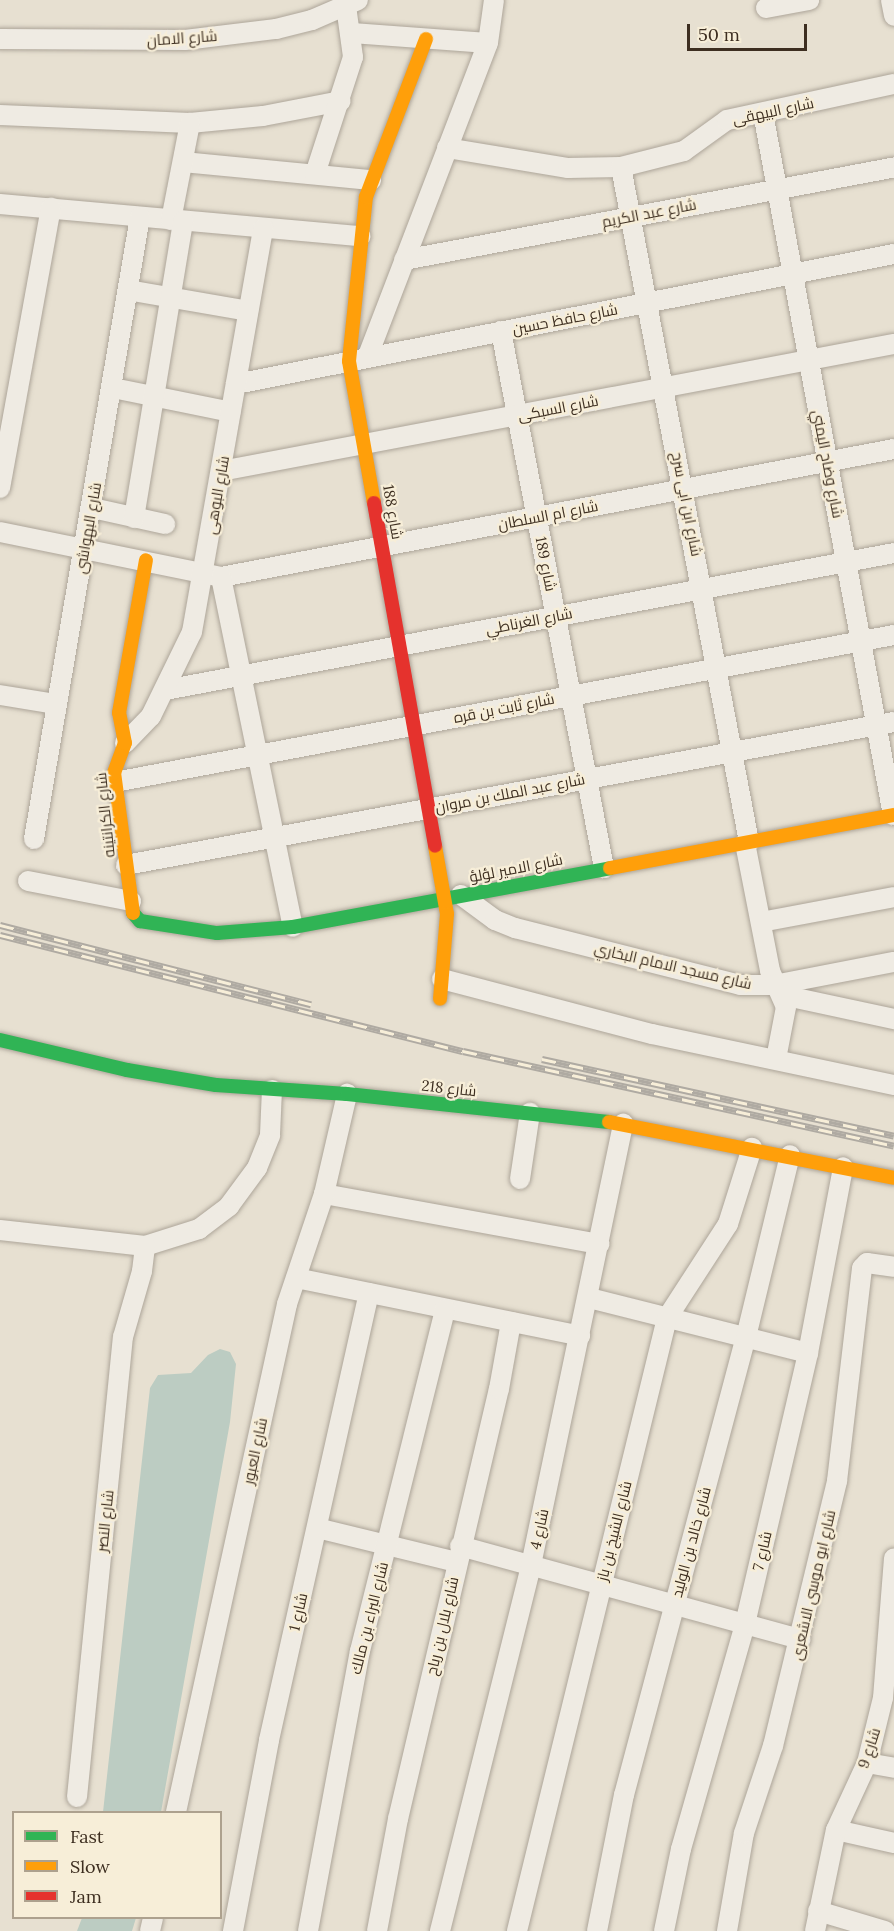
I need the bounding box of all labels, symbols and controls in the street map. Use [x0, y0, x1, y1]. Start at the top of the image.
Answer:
scale bar [690, 12, 810, 50]
text: 50 m [698, 23, 740, 46]
street label: شارع الامان [146, 27, 218, 49]
street label: شارع البيهقى [731, 94, 815, 128]
street label: شارع عبد الكريم [600, 195, 698, 231]
street label: شارع حافظ حسين [511, 300, 619, 338]
street label: شارع السبكى [516, 391, 600, 425]
street label: شارع وضاح اليمني [809, 408, 847, 520]
street label: شارع ابن ابى سرح [668, 450, 706, 558]
street label: شارع البوهى [201, 454, 233, 536]
street label: شارع البهواشى [71, 481, 105, 575]
street label: شارع 188 [379, 483, 407, 541]
street label: شارع ام السلطان [496, 496, 600, 534]
street label: شارع 189 [532, 535, 560, 593]
street label: شارع الغرناطي [484, 604, 574, 638]
street label: شارع ثابت بن قره [452, 689, 556, 727]
street label: شارع عبد الملك بن مروان [434, 770, 586, 816]
street label: شارع الكرانتينه [92, 772, 118, 858]
street label: شارع الامير لؤلؤ [468, 850, 564, 886]
street label: شارع مسجد الامام البخاري [593, 939, 753, 993]
street label: شارع 218 [421, 1076, 477, 1100]
street label: شارع العبور [239, 1416, 271, 1486]
street label: شارع الشيخ بن باز [593, 1479, 635, 1583]
street label: شارع خالد بن الوليد [668, 1485, 714, 1599]
street label: شارع النصر [93, 1489, 117, 1553]
street label: شارع 4 [526, 1507, 552, 1551]
street label: شارع ابو موسى الاشعرى [787, 1508, 839, 1662]
street label: شارع 7 [749, 1530, 775, 1572]
street label: شارع البراء بن مالك [346, 1560, 392, 1676]
street label: شارع بلال بن رباح [422, 1575, 462, 1677]
street label: شارع 1 [285, 1591, 311, 1633]
street label: شارع 9 [854, 1725, 884, 1771]
legend [12, 1811, 222, 1919]
text: Fast [70, 1825, 104, 1848]
text: Slow [70, 1855, 110, 1878]
text: Jam [70, 1885, 102, 1908]

